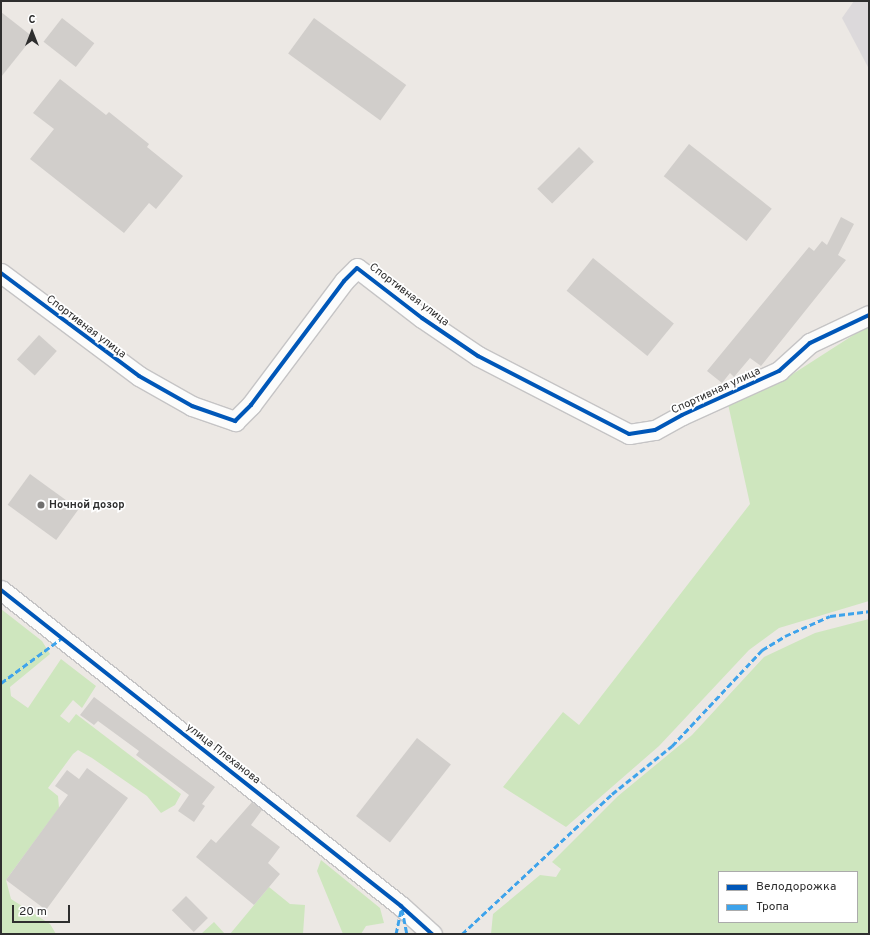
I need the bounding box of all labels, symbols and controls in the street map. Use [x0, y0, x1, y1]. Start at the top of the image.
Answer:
north arrow [12, 12, 52, 52]
text: С [28, 13, 36, 27]
street label: Спортивная улица [366, 261, 452, 329]
street label: Спортивная улица [43, 293, 129, 361]
street label: Спортивная улица [669, 365, 763, 417]
place label: Ночной дозор [49, 498, 125, 512]
marker: Ночной дозор [36, 500, 46, 510]
street label: улица Плеханова [183, 721, 263, 787]
legend [718, 871, 858, 923]
text: Велодорожка [756, 879, 836, 895]
scale bar [14, 897, 72, 923]
text: Тропа [756, 899, 789, 915]
text: 20 m [19, 904, 47, 920]

